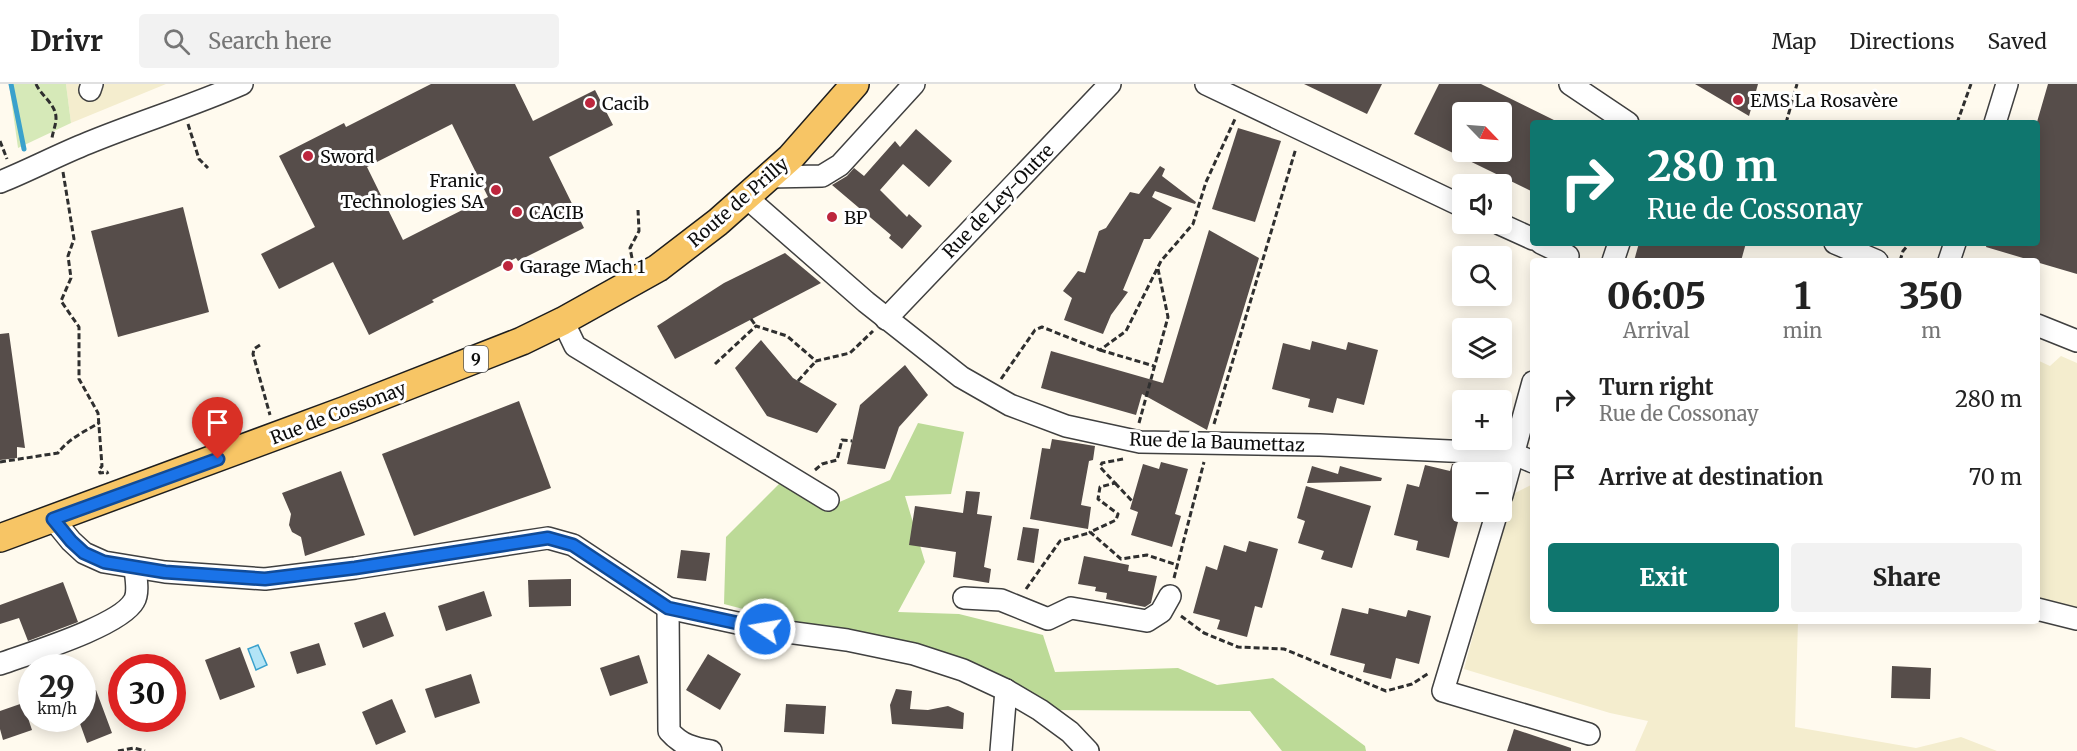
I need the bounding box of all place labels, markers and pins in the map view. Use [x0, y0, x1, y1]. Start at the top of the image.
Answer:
place label: EMS La Rosavère [1750, 89, 1898, 112]
place label: Cacib [602, 92, 649, 115]
marker: EMS La Rosavère [1731, 93, 1745, 107]
marker: Cacib [583, 96, 597, 110]
place label: Sword [320, 145, 374, 168]
marker: Sword [301, 149, 315, 163]
place label: Franic Technologies SA [340, 169, 484, 213]
marker: Franic Technologies SA [489, 183, 503, 197]
place label: CACIB [529, 201, 584, 224]
marker: CACIB [510, 205, 524, 219]
place label: BP [844, 206, 868, 229]
marker: BP [825, 210, 839, 224]
place label: Garage Mach 1 [520, 255, 645, 278]
marker: Garage Mach 1 [501, 259, 515, 273]
pin [192, 397, 243, 459]

